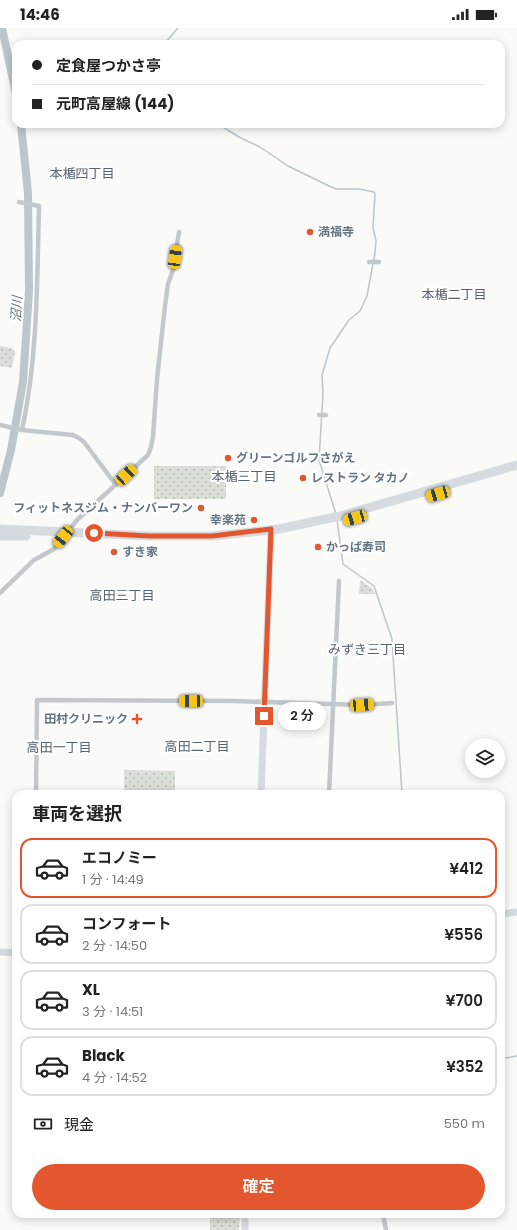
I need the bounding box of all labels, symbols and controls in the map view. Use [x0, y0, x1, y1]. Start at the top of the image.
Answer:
text: 14:46 [20, 4, 60, 25]
text: 定食屋つかさ亭 [56, 55, 161, 76]
text: 元町高屋線 (144) [56, 93, 174, 114]
district label: 本楯四丁目 [49, 164, 115, 183]
place label: 満福寺 [318, 223, 354, 240]
marker: 満福寺 [305, 227, 315, 237]
car [167, 244, 183, 270]
district label: 本楯二丁目 [421, 285, 487, 304]
water label: 沼川 [6, 294, 27, 323]
place label: グリーンゴルフさがえ [236, 449, 355, 466]
marker: グリーンゴルフさがえ [223, 453, 233, 463]
car [113, 462, 139, 488]
district label: 本楯三丁目 [211, 467, 277, 486]
place label: レストラン タカノ [311, 469, 410, 486]
marker: レストラン タカノ [298, 473, 308, 483]
car [425, 485, 451, 503]
place label: フィットネスジム・ナンバーワン [13, 499, 193, 516]
marker: フィットネスジム・ナンバーワン [196, 503, 206, 513]
car [342, 509, 368, 527]
place label: 幸楽苑 [210, 511, 246, 528]
marker: 幸楽苑 [249, 515, 259, 525]
car [51, 524, 75, 550]
route start [85, 524, 103, 542]
place label: かっぱ寿司 [326, 538, 386, 555]
marker: かっぱ寿司 [313, 542, 323, 552]
place label: すき家 [122, 543, 158, 560]
marker: すき家 [109, 547, 119, 557]
district label: 高田三丁目 [89, 586, 155, 605]
district label: みずき三丁目 [328, 640, 406, 659]
car [179, 695, 203, 707]
car [350, 698, 374, 712]
callout: 2 分 [278, 702, 326, 730]
text: 2 分 [290, 706, 314, 725]
route end [255, 707, 273, 725]
place label: 田村クリニック [44, 710, 128, 727]
marker: 田村クリニック [131, 713, 143, 725]
district label: 高田二丁目 [164, 737, 230, 756]
district label: 高田一丁目 [26, 738, 92, 757]
map controls [465, 738, 505, 778]
button: layers [465, 738, 505, 778]
text: 車両を選択 [32, 801, 122, 826]
text: エコノミー [82, 847, 157, 868]
icon: car [34, 850, 70, 886]
text: ¥412 [450, 858, 483, 879]
text: 1 分 · 14:49 [82, 870, 144, 889]
text: コンフォート [82, 913, 172, 934]
icon: car [34, 916, 70, 952]
text: ¥556 [445, 924, 483, 945]
text: 2 分 · 14:50 [82, 936, 147, 955]
text: XL [82, 979, 100, 1000]
icon: car [34, 982, 70, 1018]
text: ¥700 [446, 990, 483, 1011]
text: 3 分 · 14:51 [82, 1002, 143, 1021]
text: Black [82, 1045, 125, 1066]
icon: car [34, 1048, 70, 1084]
text: ¥352 [446, 1056, 483, 1077]
text: 4 分 · 14:52 [82, 1068, 147, 1087]
icon: cash [32, 1113, 54, 1135]
text: 現金 [64, 1114, 94, 1135]
text: 550 m [444, 1114, 485, 1133]
button: 確定 [32, 1164, 485, 1210]

